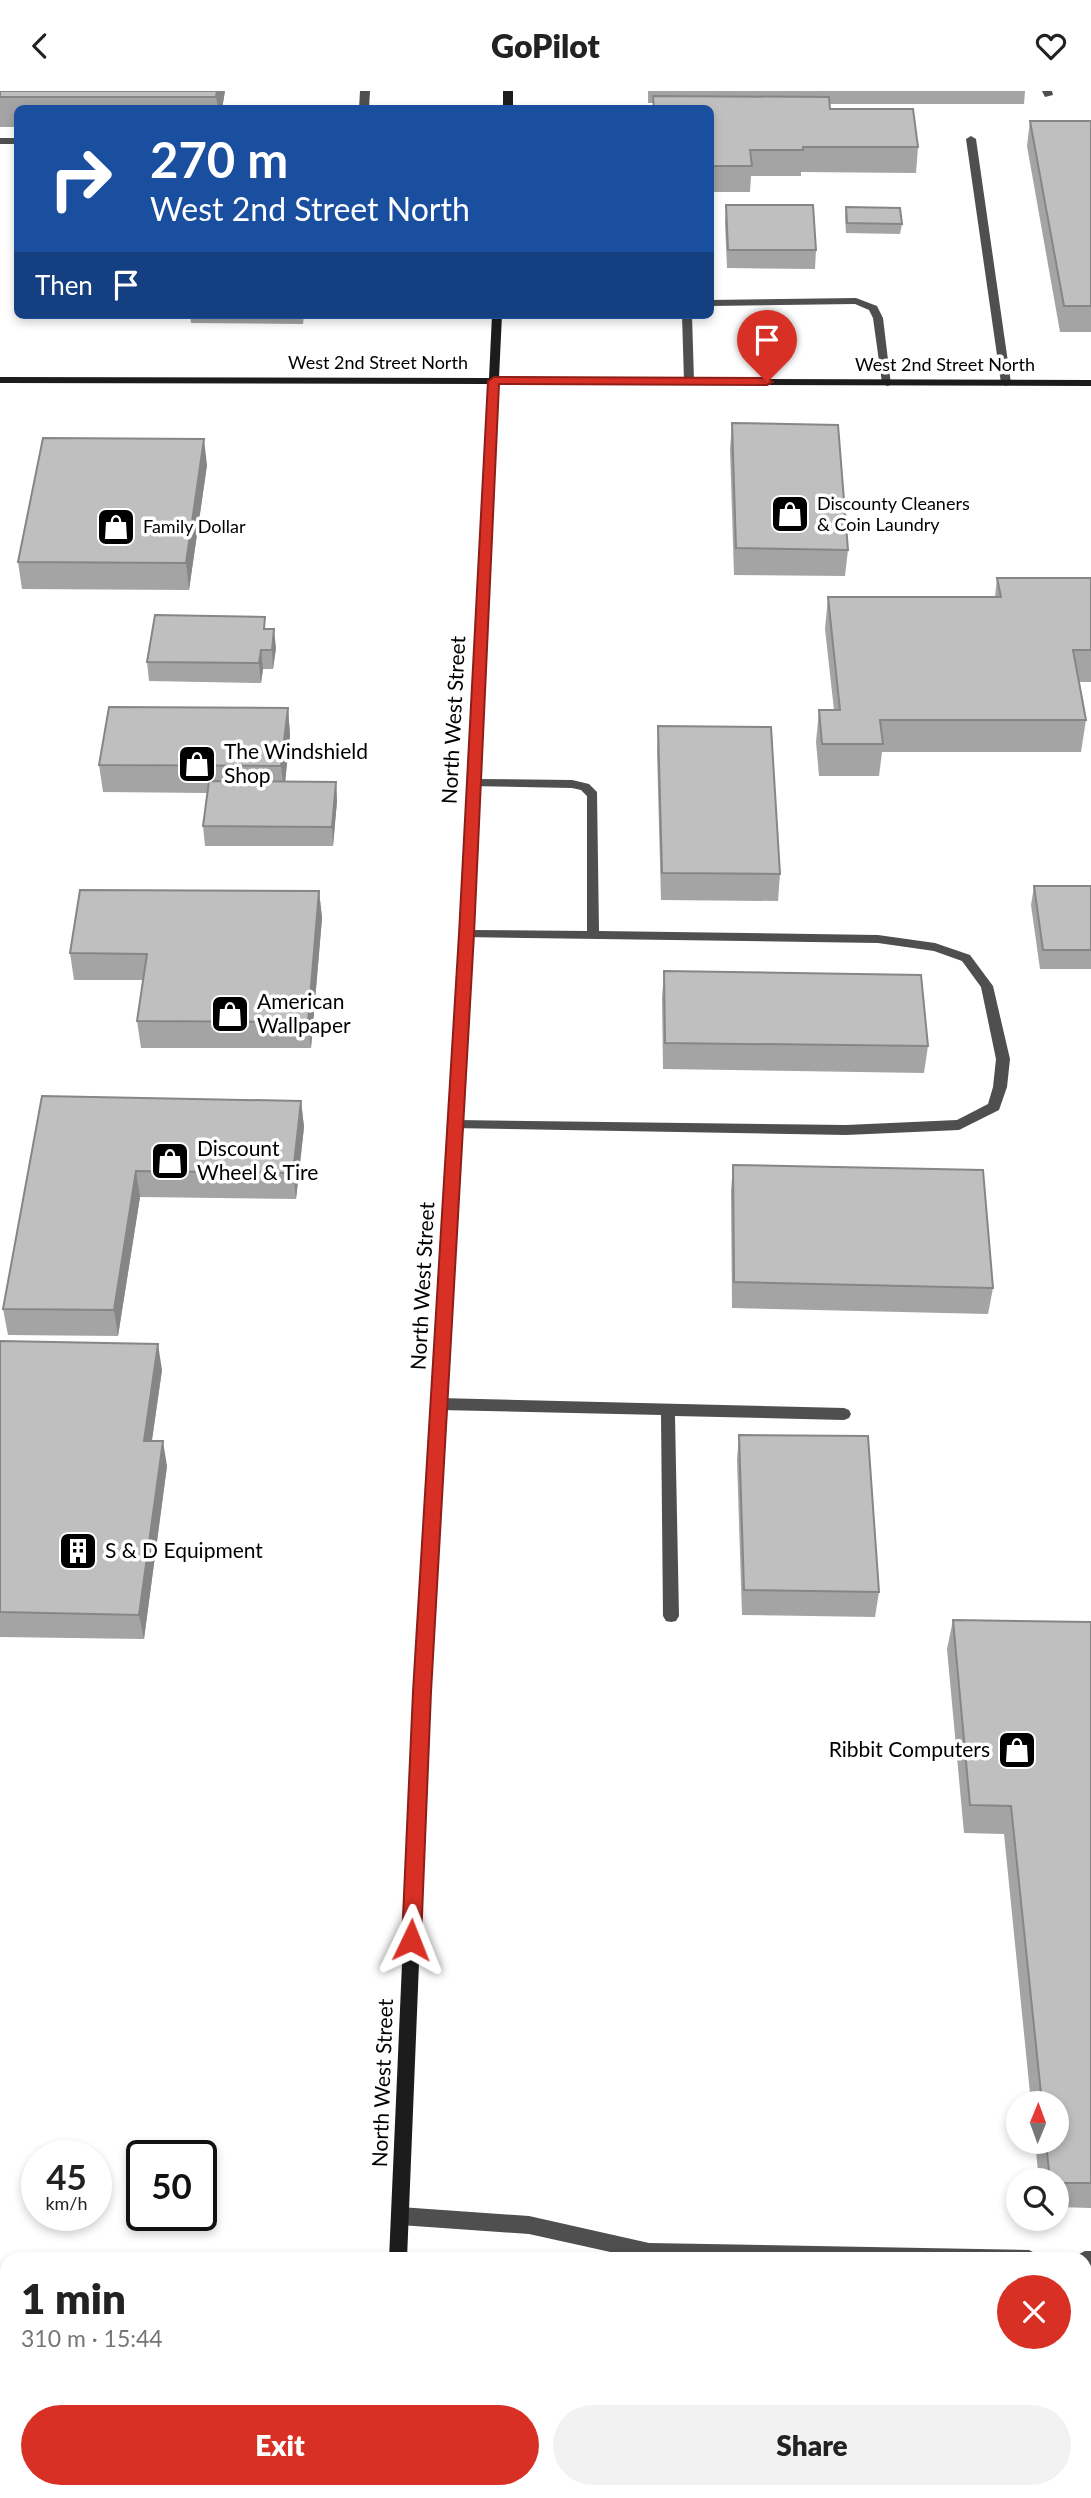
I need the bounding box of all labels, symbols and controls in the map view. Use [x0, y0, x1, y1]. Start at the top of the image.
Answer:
text: GoPilot [491, 26, 600, 65]
icon: back [21, 27, 59, 65]
icon: heart [1032, 27, 1070, 65]
text: 270 m [150, 130, 288, 188]
icon: right [35, 133, 126, 224]
text: West 2nd Street North [150, 189, 470, 228]
icon: arrive [107, 266, 145, 304]
text: Then [35, 269, 93, 301]
pin [737, 310, 797, 382]
icon: arrive [748, 321, 786, 359]
street label: West 2nd Street North [288, 351, 468, 373]
street label: West 2nd Street North [855, 353, 1035, 375]
place label: Discounty Cleaners & Coin Laundry [817, 492, 970, 535]
shop icon: Discounty Cleaners & Coin Laundry [769, 493, 811, 535]
shop icon: Family Dollar [95, 506, 137, 548]
place label: Family Dollar [143, 515, 246, 537]
street label: North West Street [436, 635, 469, 805]
place label: The Windshield Shop [224, 738, 368, 787]
shop icon: The Windshield Shop [176, 743, 218, 785]
place label: American Wallpaper [257, 988, 351, 1037]
shop icon: American Wallpaper [209, 993, 251, 1035]
place label: Discount Wheel & Tire [197, 1135, 318, 1184]
shop icon: Discount Wheel & Tire [149, 1140, 191, 1182]
street label: North West Street [405, 1201, 438, 1371]
building icon: S & D Equipment [57, 1530, 99, 1572]
place label: S & D Equipment [105, 1537, 263, 1562]
shop icon: Ribbit Computers [996, 1729, 1038, 1771]
place label: Ribbit Computers [829, 1736, 990, 1761]
position arrow [374, 1903, 448, 1977]
street label: North West Street [366, 1998, 397, 2168]
north arrow [1006, 2091, 1069, 2154]
map controls [1006, 2091, 1069, 2231]
speed limit sign: 50 [126, 2140, 217, 2231]
text: 45 [46, 2155, 87, 2197]
button: search [1006, 2168, 1069, 2231]
text: km/h [45, 2192, 88, 2214]
text: 1 min [21, 2273, 126, 2323]
button: close [997, 2275, 1071, 2349]
text: 310 m · 15:44 [21, 2324, 163, 2352]
button: Exit [21, 2405, 539, 2485]
button: Share [553, 2405, 1071, 2485]

